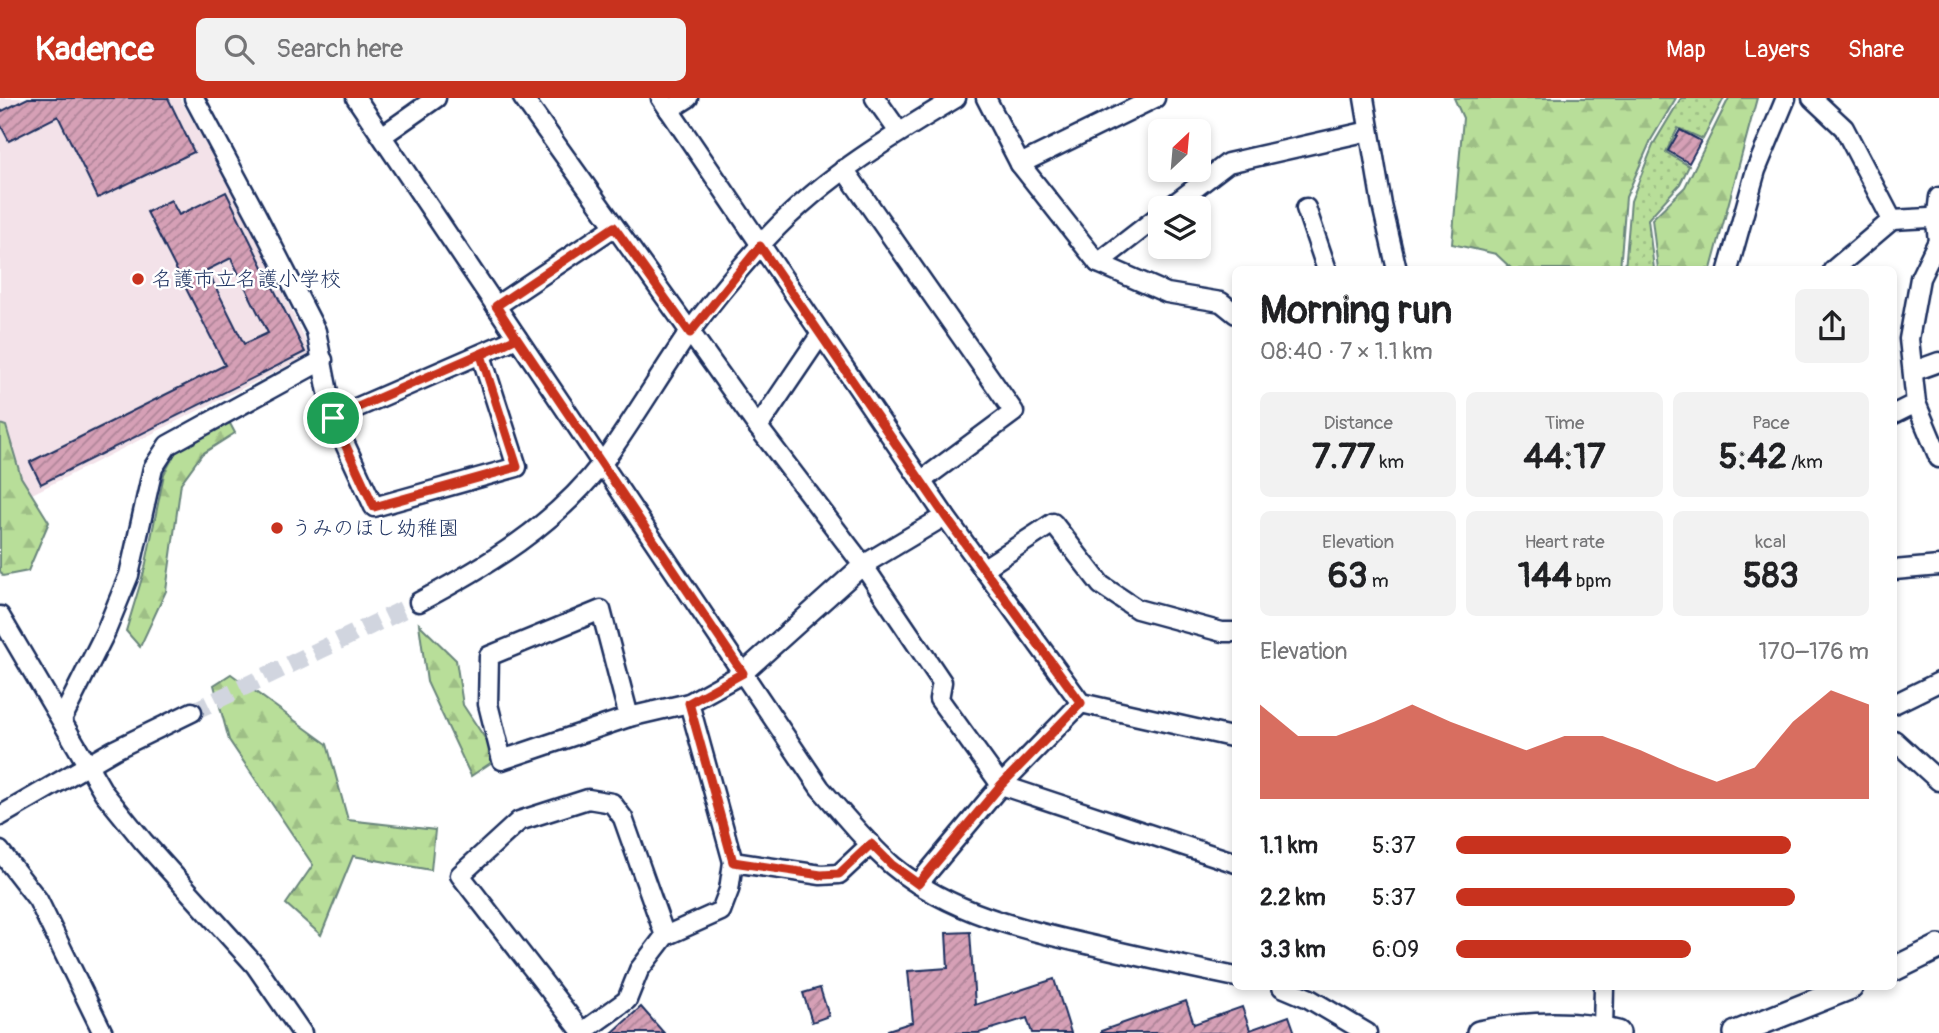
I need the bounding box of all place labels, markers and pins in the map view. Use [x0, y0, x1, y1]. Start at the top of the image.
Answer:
place label: 名護市立名護小学校 [152, 266, 341, 293]
marker: 名護市立名護小学校 [130, 271, 146, 287]
pin [303, 388, 363, 448]
place label: うみのほし幼稚園 [291, 515, 459, 542]
marker: うみのほし幼稚園 [269, 520, 285, 536]

